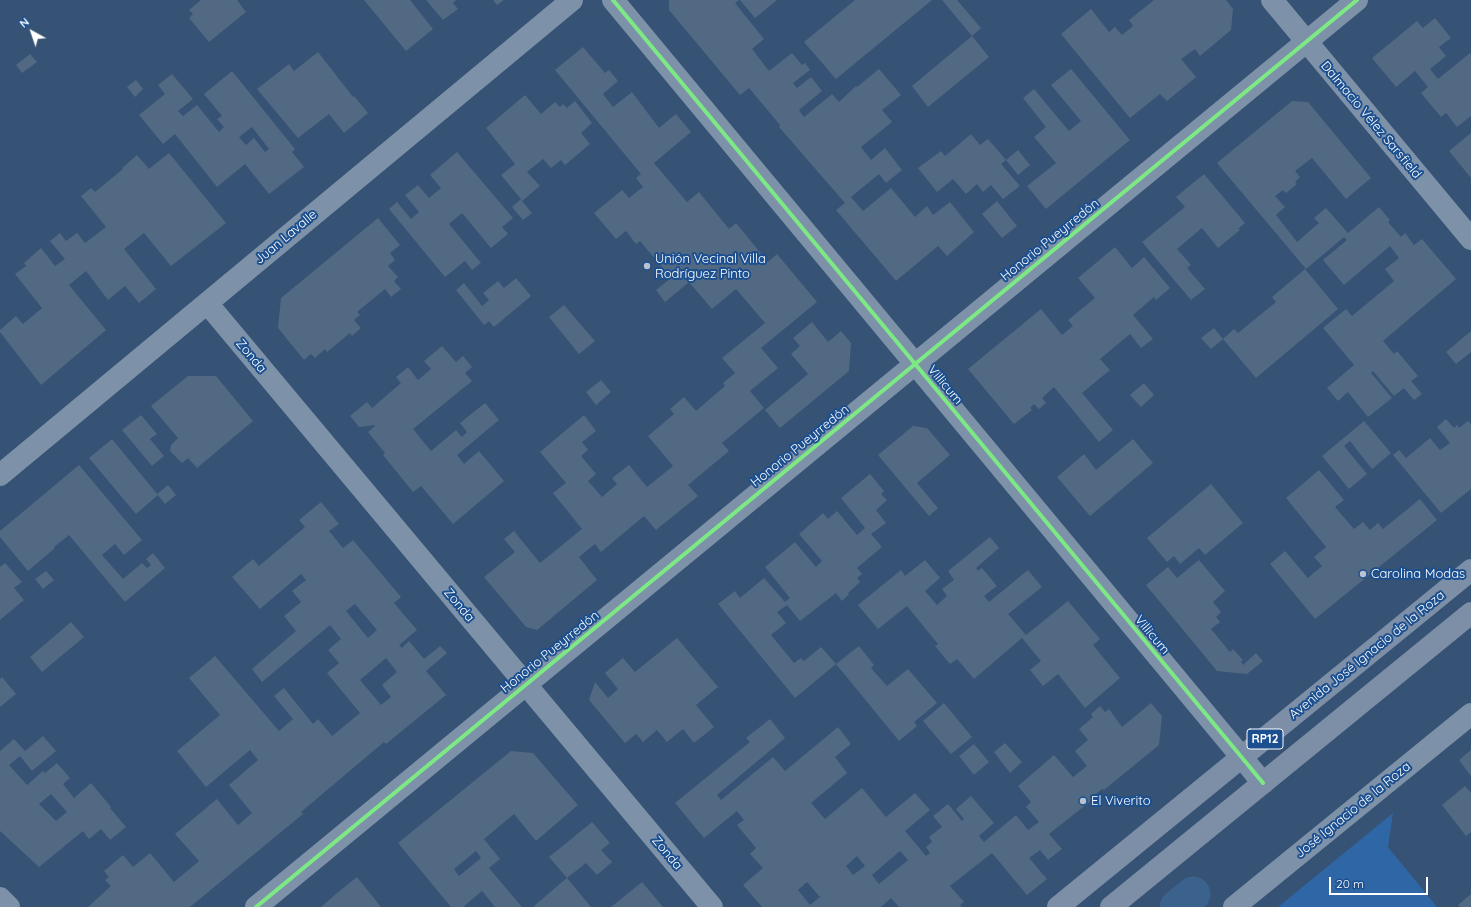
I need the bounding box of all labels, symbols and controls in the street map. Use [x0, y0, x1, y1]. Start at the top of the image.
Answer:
north arrow [12, 12, 52, 52]
text: N [17, 15, 32, 31]
street label: Dalmacio Vélez Sarsfield [1317, 58, 1425, 182]
street label: Honorio Pueyrredón [998, 196, 1102, 284]
street label: Juan Lavalle [252, 206, 320, 268]
place label: Unión Vecinal Villa Rodríguez Pinto [655, 251, 766, 282]
marker: Unión Vecinal Villa Rodríguez Pinto [642, 261, 652, 271]
street label: Zonda [232, 336, 270, 376]
street label: Villicum [924, 362, 966, 408]
street label: Honorio Pueyrredón [748, 402, 852, 490]
place label: Carolina Modas [1371, 566, 1465, 582]
marker: Carolina Modas [1358, 569, 1368, 579]
street label: Zonda [440, 585, 478, 625]
street label: Avenida José Ignacio de la Roza [1286, 587, 1448, 723]
street label: Honorio Pueyrredón [498, 608, 602, 696]
street label: Villicum [1131, 612, 1173, 658]
road number: RP12 [1247, 729, 1283, 749]
street label: José Ignacio de la Roza [1292, 759, 1414, 861]
place label: El Viverito [1091, 793, 1150, 809]
marker: El Viverito [1078, 796, 1088, 806]
street label: Zonda [648, 833, 686, 873]
scale bar [1331, 869, 1430, 895]
text: 20 m [1336, 876, 1364, 891]

